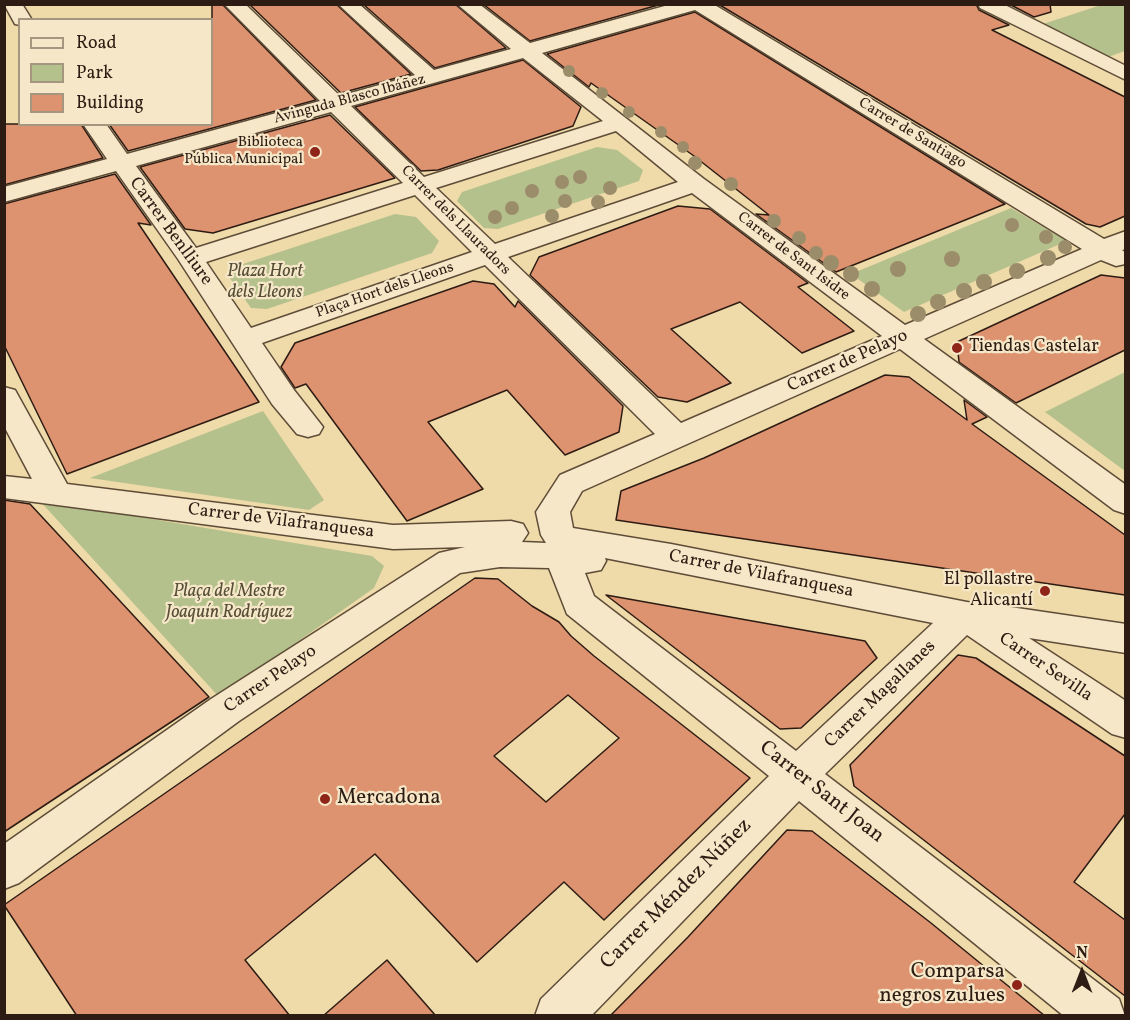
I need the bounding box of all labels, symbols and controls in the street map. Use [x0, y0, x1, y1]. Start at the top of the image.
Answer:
legend [18, 18, 213, 126]
text: Road [76, 31, 117, 56]
text: Park [76, 61, 113, 86]
street label: Avinguda Blasco Ibáñez [272, 71, 428, 129]
text: Building [76, 91, 144, 116]
street label: Carrer de Santiago [855, 95, 969, 173]
place label: Biblioteca Pública Municipal [184, 134, 303, 169]
marker: Biblioteca Pública Municipal [308, 145, 322, 159]
street label: Carrer dels Llauradors [397, 163, 513, 279]
street label: Carrer Benlliure [124, 174, 216, 290]
street label: Carrer de Sant Isidre [733, 209, 853, 305]
street label: Plaça Hort dels Lleons [314, 259, 456, 323]
park label: Plaza Hort dels Lleons [227, 262, 303, 304]
street label: Carrer de Pelayo [785, 326, 911, 398]
place label: Tiendas Castelar [969, 337, 1099, 359]
marker: Tiendas Castelar [950, 341, 964, 355]
street label: Carrer de Vilafranquesa [187, 500, 375, 544]
street label: Carrer de Vilafranquesa [667, 547, 855, 603]
place label: El pollastre Alicantí [944, 570, 1033, 612]
park label: Plaça del Mestre Joaquín Rodríguez [166, 582, 292, 624]
marker: El pollastre Alicantí [1038, 584, 1052, 598]
street label: Carrer Sevilla [994, 629, 1096, 707]
street label: Carrer Magallanes [821, 636, 941, 754]
street label: Carrer Pelayo [221, 641, 321, 719]
street label: Carrer Sant Joan [753, 736, 889, 850]
place label: Mercadona [337, 786, 441, 812]
marker: Mercadona [318, 792, 332, 806]
street label: Carrer Méndez Núñez [596, 814, 758, 976]
north arrow [1052, 942, 1112, 1002]
text: N [1076, 943, 1088, 965]
place label: Comparsa negros zulues [879, 960, 1005, 1010]
marker: Comparsa negros zulues [1010, 978, 1024, 992]

